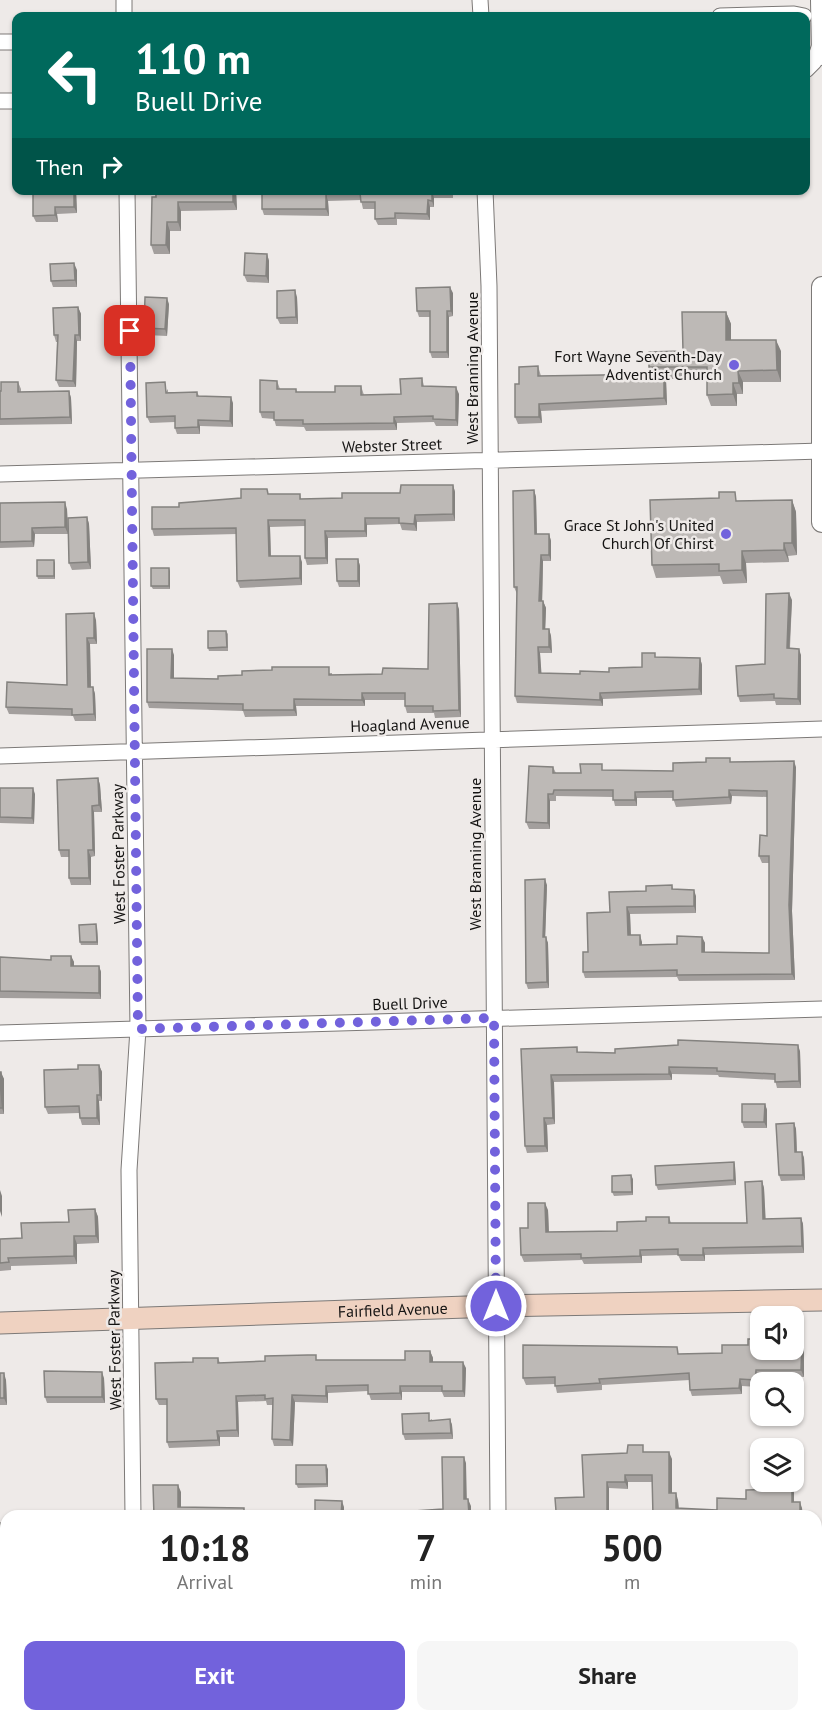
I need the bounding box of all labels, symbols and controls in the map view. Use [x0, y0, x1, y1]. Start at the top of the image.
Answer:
text: 110 m [135, 31, 251, 86]
icon: left [36, 36, 114, 114]
text: Buell Drive [135, 84, 263, 118]
icon: right [95, 150, 128, 183]
text: Then [36, 153, 83, 181]
street label: West Branning Avenue [462, 292, 482, 444]
pin [104, 305, 155, 356]
icon: arrive [113, 314, 146, 347]
place label: Fort Wayne Seventh-Day Adventist Church [554, 346, 723, 384]
marker: Fort Wayne Seventh-Day Adventist Church [727, 358, 741, 372]
street label: Webster Street [342, 433, 443, 457]
place label: Grace St John's United Church Of Chirst [564, 515, 715, 553]
marker: Grace St John's United Church Of Chirst [719, 527, 733, 541]
street label: Hoagland Avenue [350, 712, 470, 736]
street label: West Branning Avenue [465, 778, 485, 930]
street label: West Foster Parkway [107, 783, 129, 924]
street label: Buell Drive [372, 992, 448, 1014]
street label: West Foster Parkway [103, 1269, 125, 1410]
position arrow [464, 1274, 528, 1338]
street label: Fairfield Avenue [338, 1298, 448, 1321]
map controls [750, 1306, 804, 1492]
button: sound [750, 1306, 804, 1360]
button: search [750, 1372, 804, 1426]
button: layers [750, 1438, 804, 1492]
text: 10:18 [159, 1524, 251, 1571]
text: 7 [416, 1524, 436, 1571]
text: 500 [602, 1524, 663, 1571]
text: Arrival [177, 1569, 233, 1595]
text: min [410, 1569, 442, 1595]
text: m [624, 1569, 640, 1595]
button: Exit [24, 1641, 405, 1710]
button: Share [417, 1641, 798, 1710]

